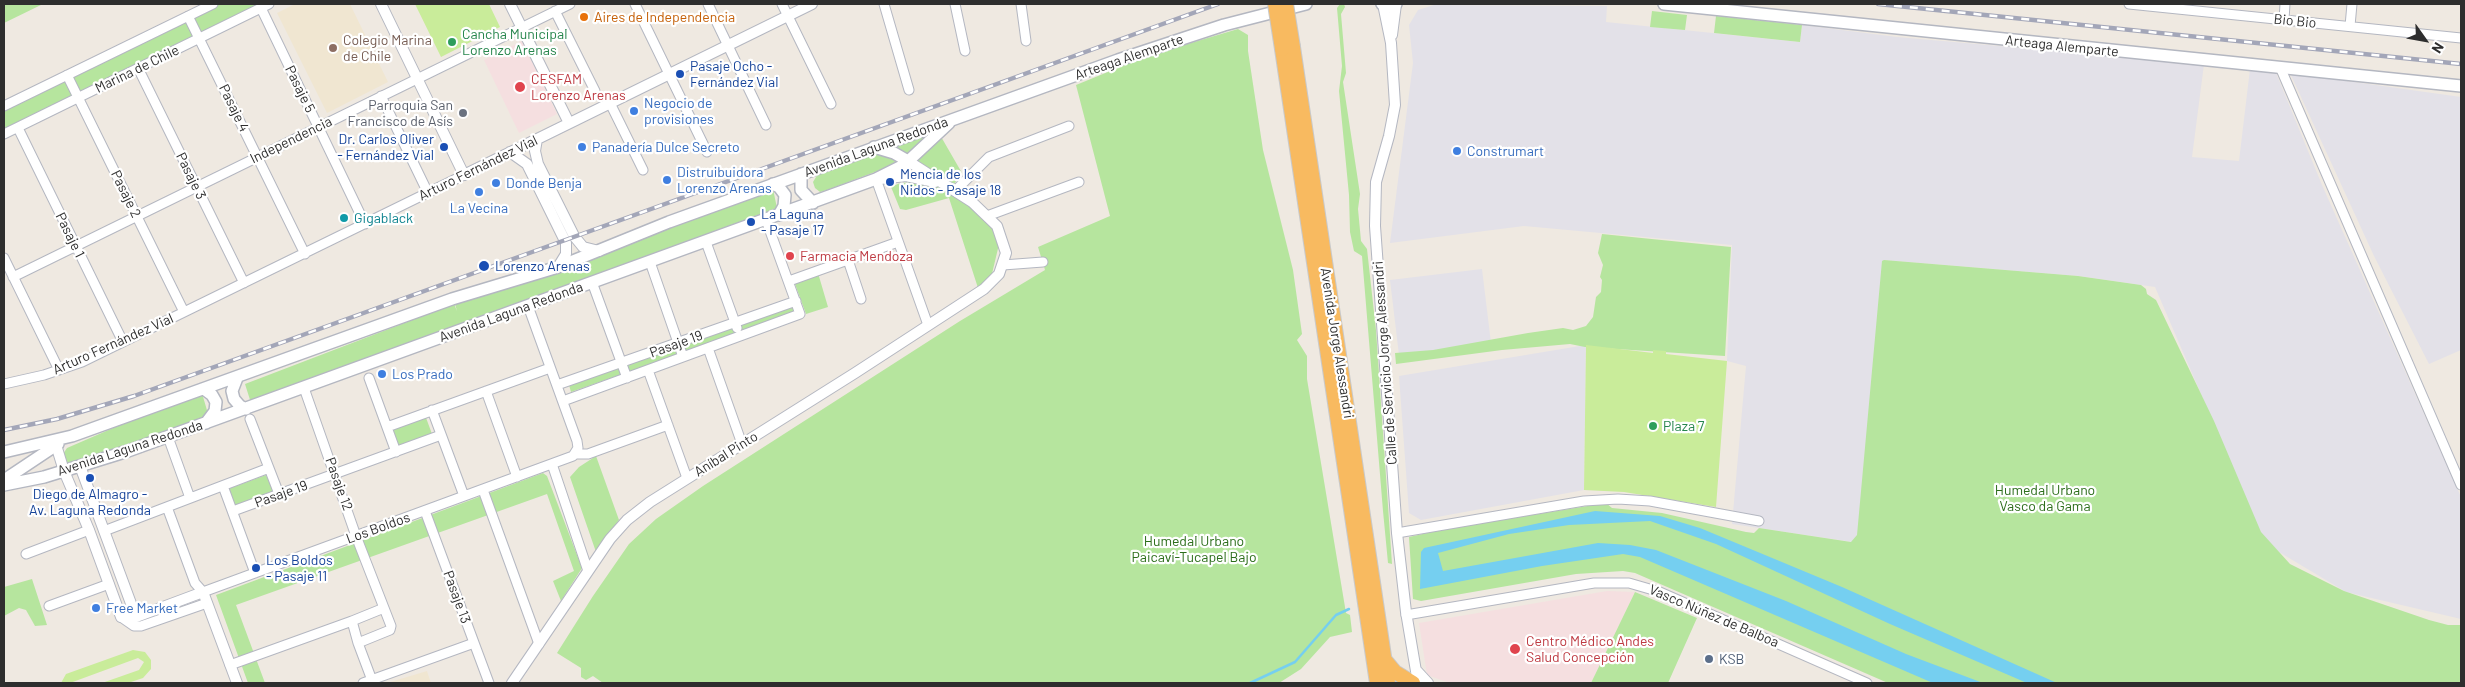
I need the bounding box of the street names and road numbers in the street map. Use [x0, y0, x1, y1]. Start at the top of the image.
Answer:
street label: Bio Bio [2273, 10, 2317, 32]
street label: Arteaga Alemparte [1072, 31, 1186, 83]
street label: Arteaga Alemparte [2004, 32, 2120, 60]
street label: Marina de Chile [92, 41, 182, 97]
street label: Pasaje 5 [281, 63, 319, 115]
street label: Pasaje 4 [215, 82, 253, 134]
street label: Independencia [247, 113, 335, 167]
street label: Avenida Laguna Redonda [802, 113, 950, 181]
street label: Arturo Fernández Vial [416, 132, 540, 204]
street label: Pasaje 3 [172, 150, 210, 202]
street label: Pasaje 2 [107, 168, 145, 220]
street label: Pasaje 1 [52, 210, 88, 260]
street label: Calle de Servicio Jorge Alessandri [1369, 260, 1401, 466]
street label: Avenida Jorge Alessandri [1317, 266, 1357, 420]
street label: Avenida Laguna Redonda [437, 278, 585, 346]
street label: Arturo Fernández Vial [50, 310, 176, 378]
street label: Pasaje 19 [647, 327, 705, 361]
street label: Avenida Laguna Redonda [55, 417, 205, 479]
street label: Aníbal Pinto [691, 428, 761, 480]
street label: Pasaje 12 [322, 455, 356, 513]
street label: Pasaje 19 [252, 477, 310, 511]
street label: Los Boldos [344, 509, 412, 547]
street label: Pasaje 13 [440, 568, 474, 626]
street label: Vasco Núñez de Balboa [1647, 581, 1781, 651]

